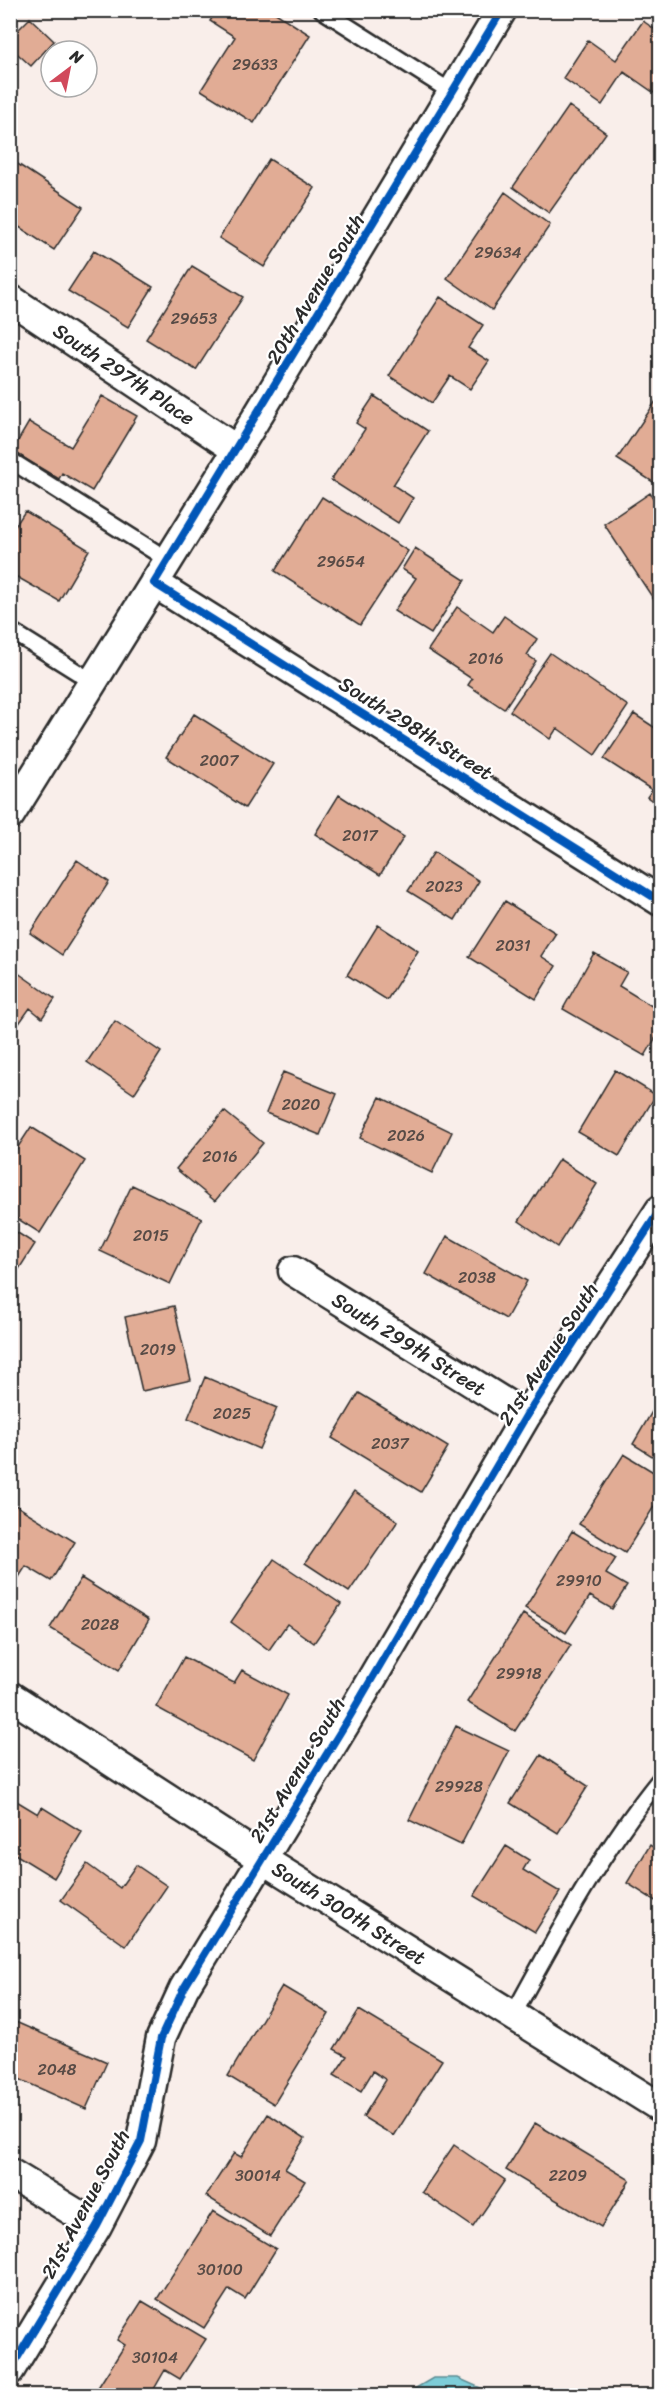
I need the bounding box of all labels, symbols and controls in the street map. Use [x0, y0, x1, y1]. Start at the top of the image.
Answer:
north arrow [39, 39, 99, 99]
text: N [63, 41, 90, 72]
house number: 29633 [232, 50, 278, 79]
street label: 20th Avenue South [257, 207, 374, 371]
house number: 29634 [475, 238, 521, 267]
house number: 29653 [171, 304, 218, 333]
street label: South 297th Place [46, 314, 202, 435]
house number: 29654 [317, 547, 365, 576]
house number: 2016 [468, 644, 504, 673]
street label: South 298th Street [332, 667, 500, 790]
house number: 2007 [200, 746, 239, 775]
house number: 2017 [342, 821, 379, 850]
house number: 2023 [425, 872, 463, 901]
house number: 2031 [496, 931, 531, 960]
house number: 2020 [282, 1090, 320, 1119]
house number: 2026 [387, 1121, 425, 1150]
house number: 2016 [202, 1142, 238, 1171]
house number: 2015 [133, 1221, 169, 1250]
house number: 2038 [458, 1263, 496, 1292]
street label: 21st Avenue South [489, 1276, 608, 1433]
street label: South 299th Street [325, 1283, 493, 1406]
house number: 2019 [140, 1335, 176, 1364]
house number: 2025 [213, 1399, 251, 1428]
house number: 2037 [371, 1429, 409, 1458]
house number: 29910 [556, 1566, 602, 1595]
house number: 2028 [81, 1610, 119, 1639]
house number: 29918 [496, 1659, 542, 1688]
street label: 21st Avenue South [240, 1691, 355, 1850]
house number: 29928 [435, 1772, 483, 1801]
street label: South 300th Street [265, 1852, 433, 1975]
house number: 2048 [38, 2055, 77, 2084]
street label: 21st Avenue South [31, 2123, 140, 2285]
house number: 30014 [235, 2161, 281, 2190]
house number: 2209 [549, 2161, 587, 2190]
house number: 30100 [197, 2255, 243, 2284]
house number: 30104 [132, 2343, 178, 2372]

